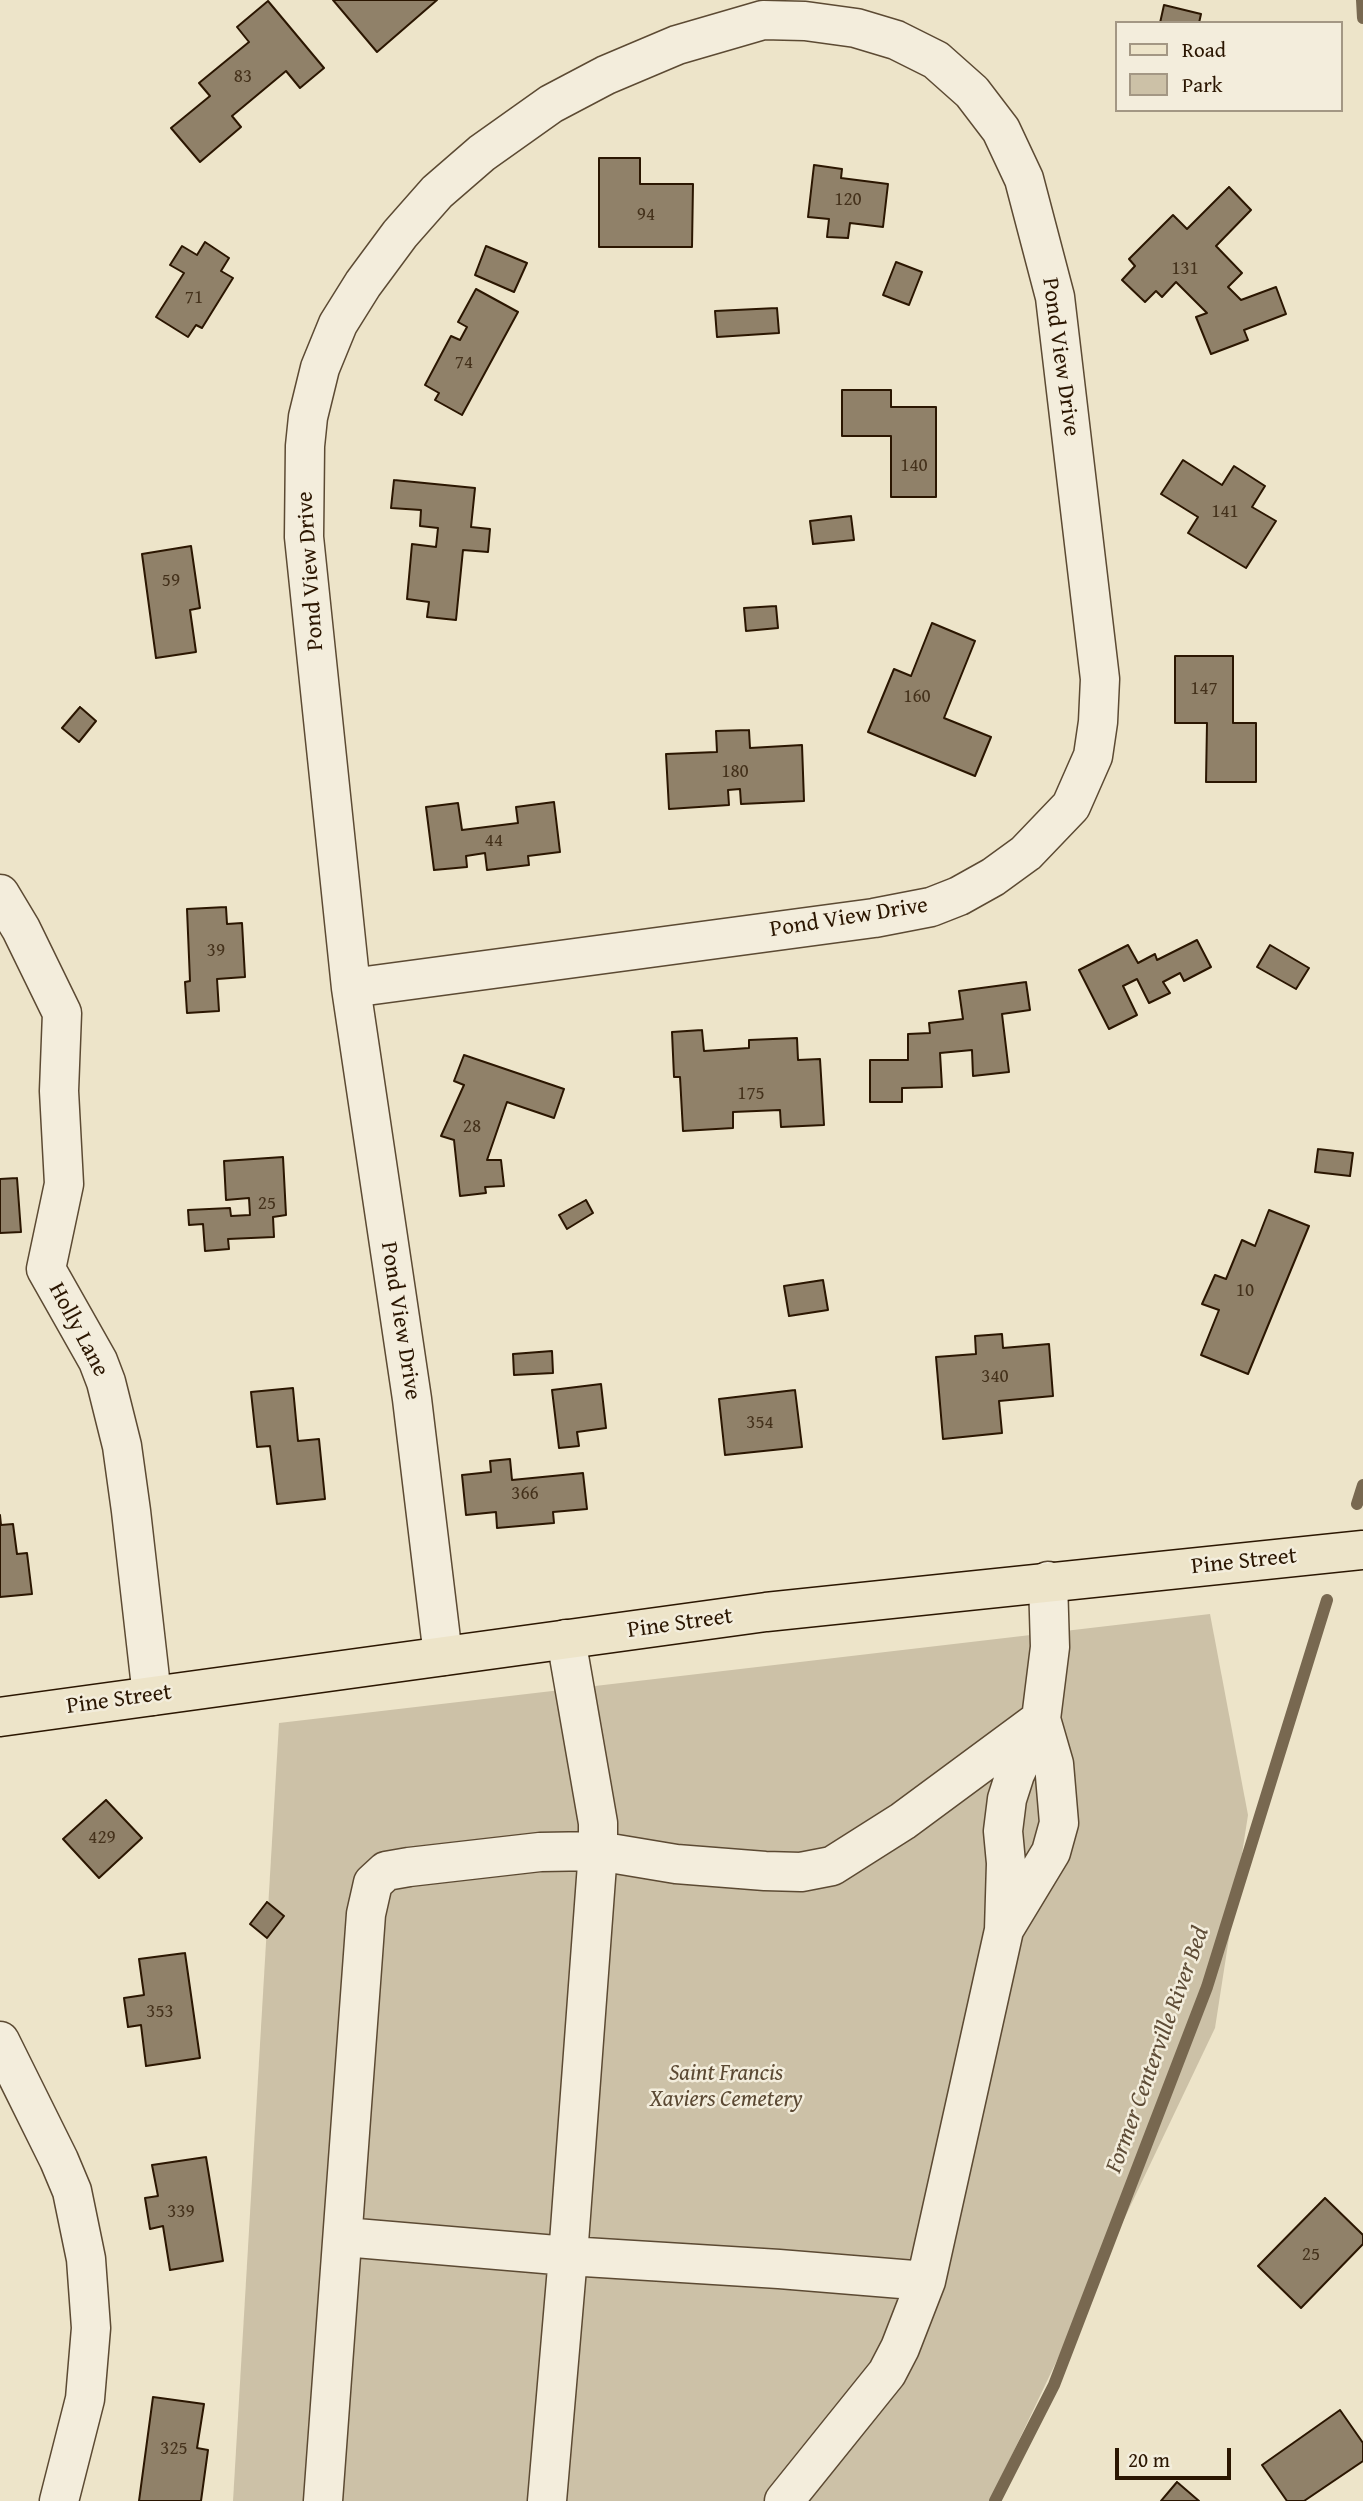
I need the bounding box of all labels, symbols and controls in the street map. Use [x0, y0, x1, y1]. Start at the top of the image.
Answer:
legend [1114, 21, 1342, 112]
text: Road [1182, 34, 1226, 65]
house number: 83 [234, 66, 252, 88]
text: Park [1182, 69, 1223, 100]
house number: 120 [834, 189, 862, 211]
house number: 94 [637, 204, 655, 226]
house number: 131 [1171, 258, 1199, 280]
street label: Pond View Drive [1035, 276, 1085, 438]
house number: 71 [185, 287, 203, 309]
house number: 74 [455, 352, 473, 374]
house number: 140 [900, 455, 928, 477]
street label: Pond View Drive [292, 490, 330, 652]
house number: 141 [1211, 501, 1239, 523]
house number: 59 [162, 570, 180, 592]
house number: 147 [1190, 678, 1218, 700]
house number: 160 [903, 686, 931, 708]
house number: 180 [721, 761, 749, 783]
house number: 44 [485, 830, 503, 852]
street label: Pond View Drive [768, 892, 930, 944]
house number: 39 [207, 940, 225, 962]
house number: 175 [737, 1083, 765, 1105]
house number: 28 [463, 1116, 481, 1138]
house number: 25 [258, 1193, 276, 1215]
street label: Pond View Drive [374, 1240, 426, 1402]
street label: Holly Lane [42, 1278, 114, 1382]
house number: 10 [1236, 1280, 1254, 1302]
house number: 340 [981, 1366, 1009, 1388]
house number: 354 [746, 1412, 774, 1434]
house number: 366 [511, 1483, 539, 1505]
street label: Pine Street [1190, 1543, 1298, 1581]
street label: Pine Street [626, 1603, 734, 1645]
street label: Pine Street [65, 1679, 173, 1721]
house number: 429 [88, 1827, 116, 1849]
water label: Former Centerville River Bed [1100, 1923, 1216, 2177]
house number: 353 [146, 2001, 174, 2023]
park label: Saint Francis Xaviers Cemetery [649, 2060, 803, 2114]
house number: 339 [167, 2201, 195, 2223]
house number: 25 [1302, 2244, 1320, 2266]
scale bar [1118, 2434, 1234, 2478]
house number: 325 [160, 2438, 188, 2460]
text: 20 m [1128, 2444, 1170, 2475]

